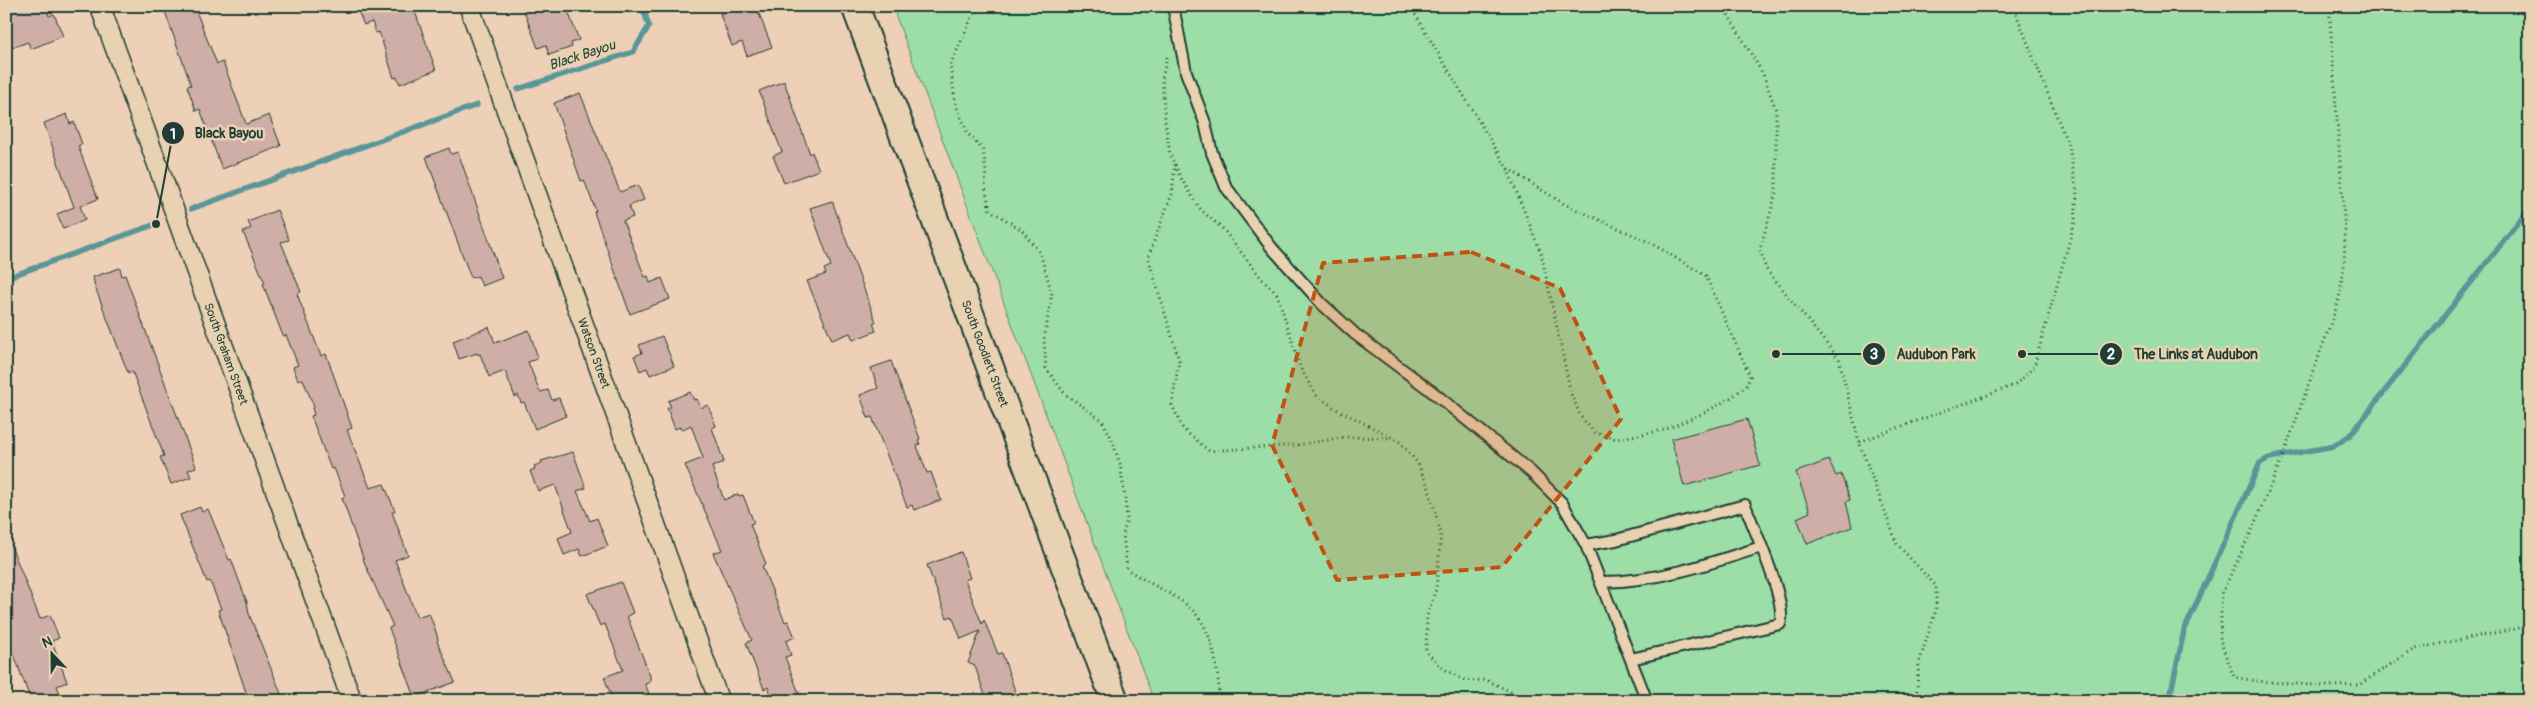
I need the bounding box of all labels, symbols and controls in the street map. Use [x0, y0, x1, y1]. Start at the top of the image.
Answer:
water label: Black Bayou [547, 36, 618, 74]
callout: Black Bayou [160, 119, 274, 148]
text: 1 [170, 125, 176, 144]
text: Black Bayou [195, 125, 263, 142]
street label: South Goodlett Street [958, 298, 1012, 409]
street label: South Graham Street [201, 301, 252, 407]
street label: Watson Street [574, 316, 614, 391]
callout: Audubon Park [1861, 340, 1986, 369]
callout: The Links at Audubon [2099, 340, 2268, 369]
text: 3 [1870, 345, 1878, 364]
text: 2 [2107, 345, 2115, 364]
text: Audubon Park [1896, 346, 1976, 363]
text: The Links at Audubon [2133, 346, 2258, 363]
north arrow [28, 630, 78, 680]
text: N [40, 633, 55, 652]

